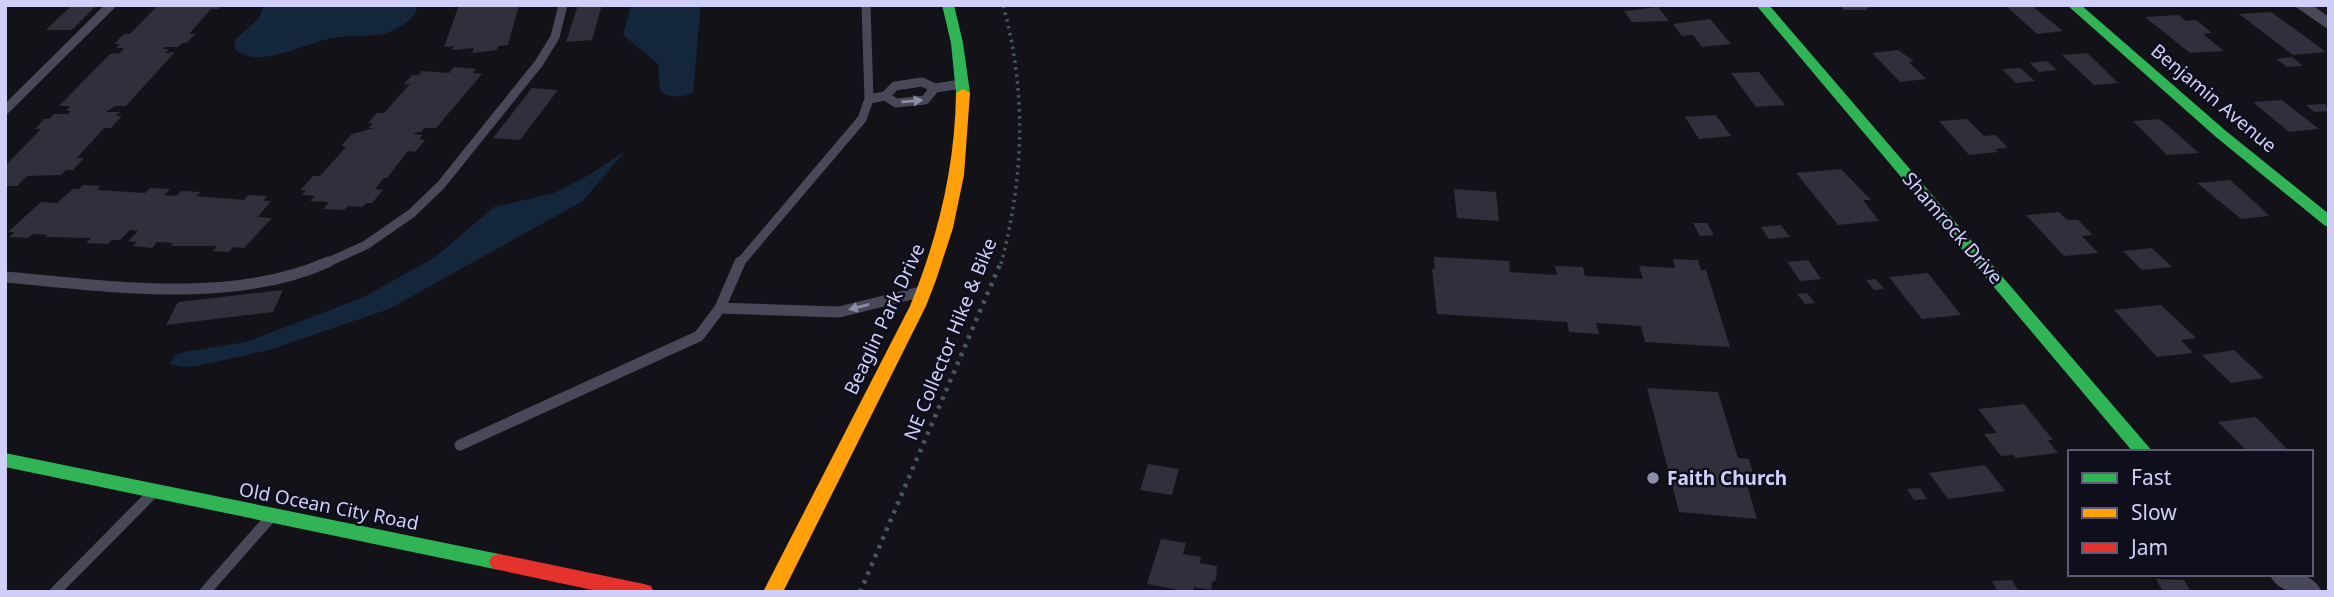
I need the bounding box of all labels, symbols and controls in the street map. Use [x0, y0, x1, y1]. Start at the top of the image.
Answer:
street label: Benjamin Avenue [2146, 38, 2282, 158]
one-way arrow [901, 95, 923, 106]
street label: Shamrock Drive [1897, 166, 2009, 290]
street label: NE Collector Hike & Bike [897, 234, 1003, 444]
street label: Beaglin Park Drive [838, 239, 930, 399]
one-way arrow [848, 302, 870, 313]
legend [2068, 450, 2313, 576]
text: Fast [2131, 463, 2172, 491]
place label: Faith Church [1667, 465, 1787, 491]
marker: Faith Church [1645, 470, 1661, 486]
street label: Old Ocean City Road [237, 476, 421, 536]
text: Slow [2131, 498, 2177, 526]
text: Jam [2129, 533, 2168, 561]

